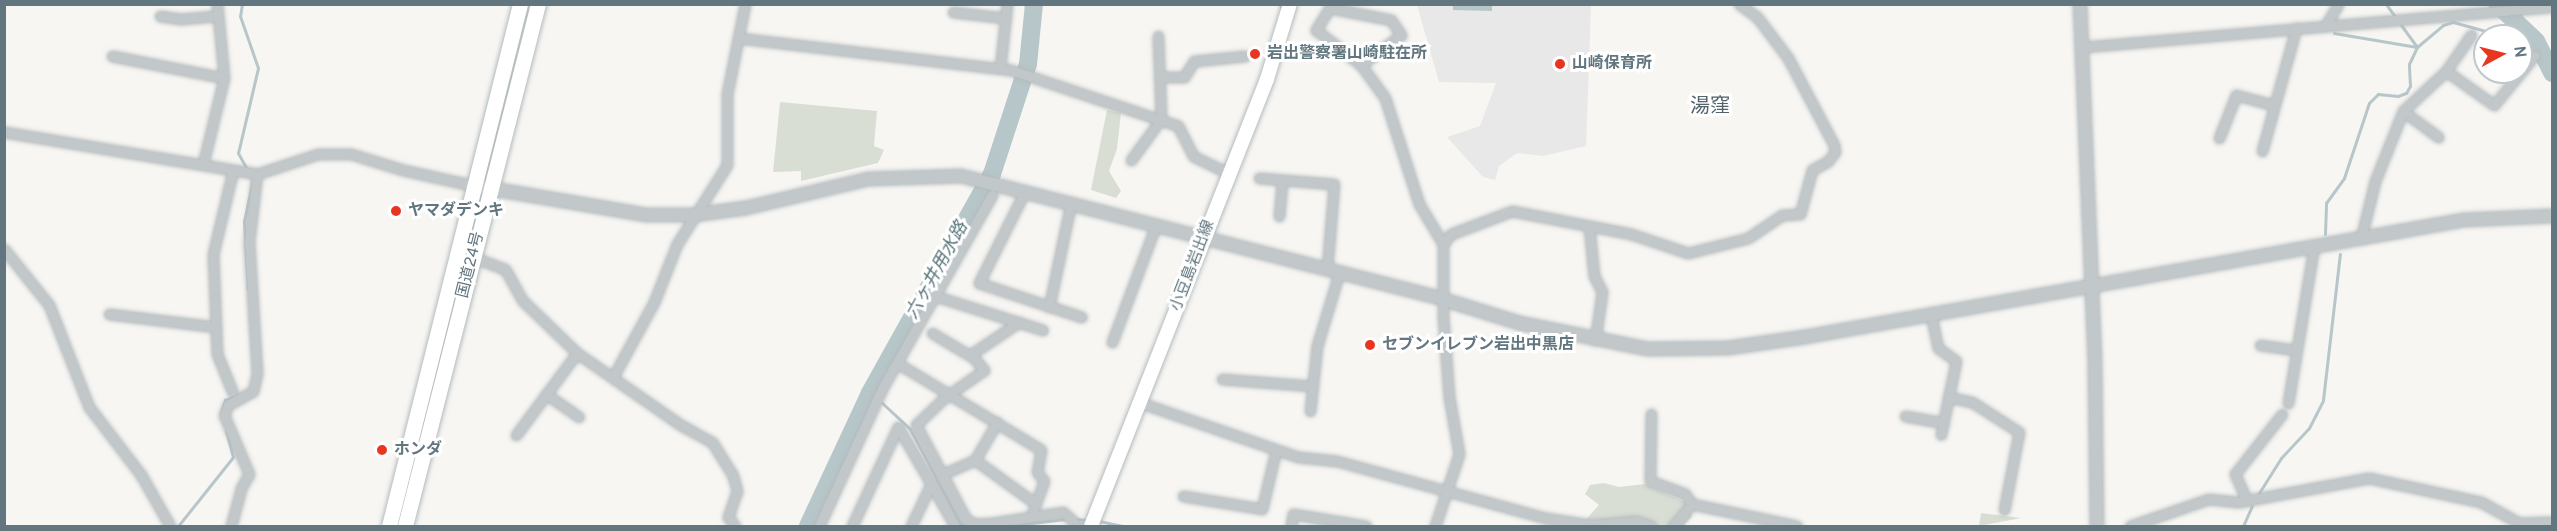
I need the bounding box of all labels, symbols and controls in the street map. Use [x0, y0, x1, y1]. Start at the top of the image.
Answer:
north arrow [2473, 24, 2533, 84]
place label: 岩出警察署山崎駐在所 [1267, 44, 1427, 64]
text: N [2508, 45, 2530, 59]
marker: 岩出警察署山崎駐在所 [1248, 47, 1262, 61]
place label: 山崎保育所 [1572, 54, 1652, 74]
marker: 山崎保育所 [1553, 57, 1567, 71]
district label: 湯窪 [1690, 95, 1730, 119]
place label: ヤマダデンキ [408, 201, 504, 221]
marker: ヤマダデンキ [389, 204, 403, 218]
street label: 小豆島岩出線 [1167, 218, 1219, 314]
water label: 六ヶ井用水路 [902, 219, 974, 323]
street label: 国道24号 [454, 230, 488, 300]
place label: セブンイレブン岩出中黒店 [1382, 335, 1574, 355]
marker: セブンイレブン岩出中黒店 [1363, 338, 1377, 352]
place label: ホンダ [394, 440, 442, 460]
marker: ホンダ [375, 443, 389, 457]

